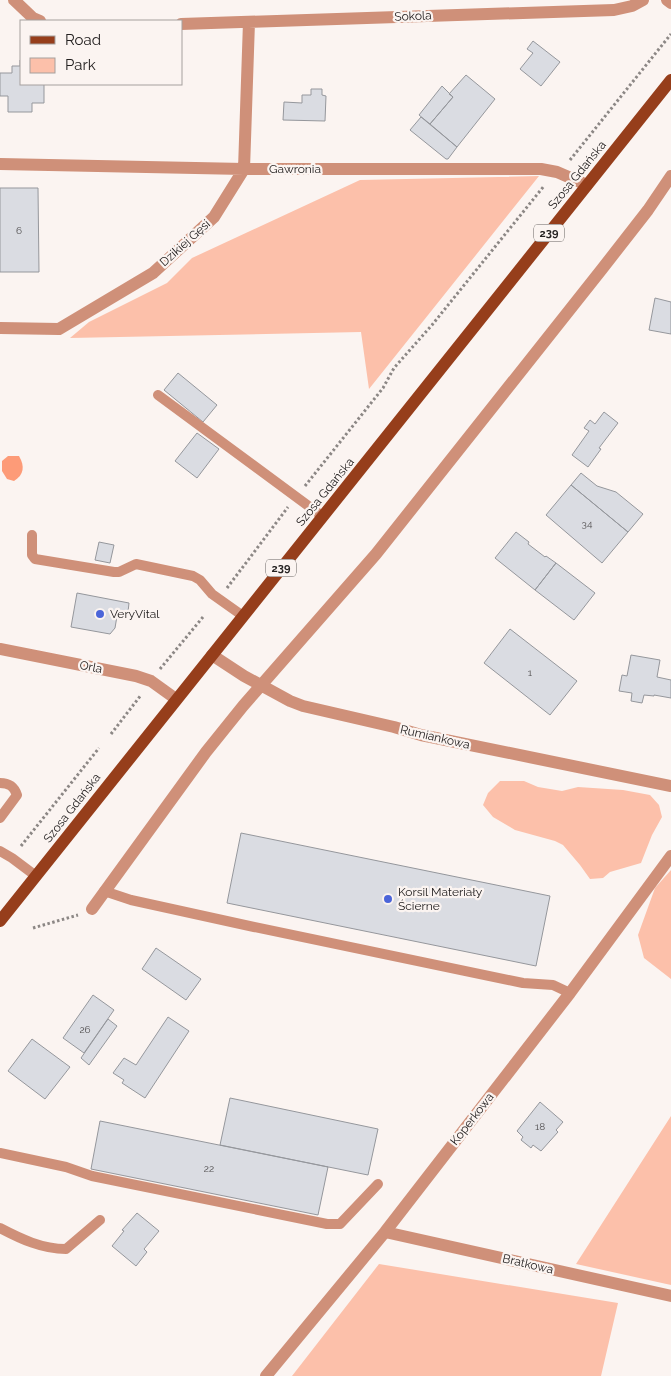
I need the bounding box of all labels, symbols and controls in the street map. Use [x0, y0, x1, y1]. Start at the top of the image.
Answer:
street label: Sokola [394, 8, 432, 24]
legend [20, 20, 182, 85]
text: Road [65, 31, 101, 49]
text: Park [65, 56, 96, 74]
street label: Szosa Gdańska [545, 138, 609, 212]
street label: Gawronia [269, 162, 321, 176]
street label: Dzikiej Gęsi [157, 217, 213, 269]
road number: 239 [534, 224, 564, 242]
house number: 6 [16, 225, 22, 236]
street label: Szosa Gdańska [293, 455, 357, 529]
house number: 34 [582, 518, 593, 529]
road number: 239 [266, 560, 296, 576]
place label: VeryVital [110, 607, 160, 621]
marker: VeryVital [94, 608, 106, 620]
street label: Orla [78, 658, 104, 676]
house number: 1 [528, 667, 533, 678]
street label: Rumiankowa [399, 722, 471, 752]
street label: Szosa Gdańska [41, 771, 103, 845]
place label: Korsil Materiały Ścierne [398, 885, 483, 913]
marker: Korsil Materiały Ścierne [382, 893, 394, 905]
house number: 26 [79, 1024, 91, 1035]
street label: Koperkowa [447, 1090, 497, 1148]
house number: 18 [535, 1121, 545, 1132]
house number: 22 [204, 1163, 214, 1174]
street label: Bratkowa [501, 1251, 555, 1277]

